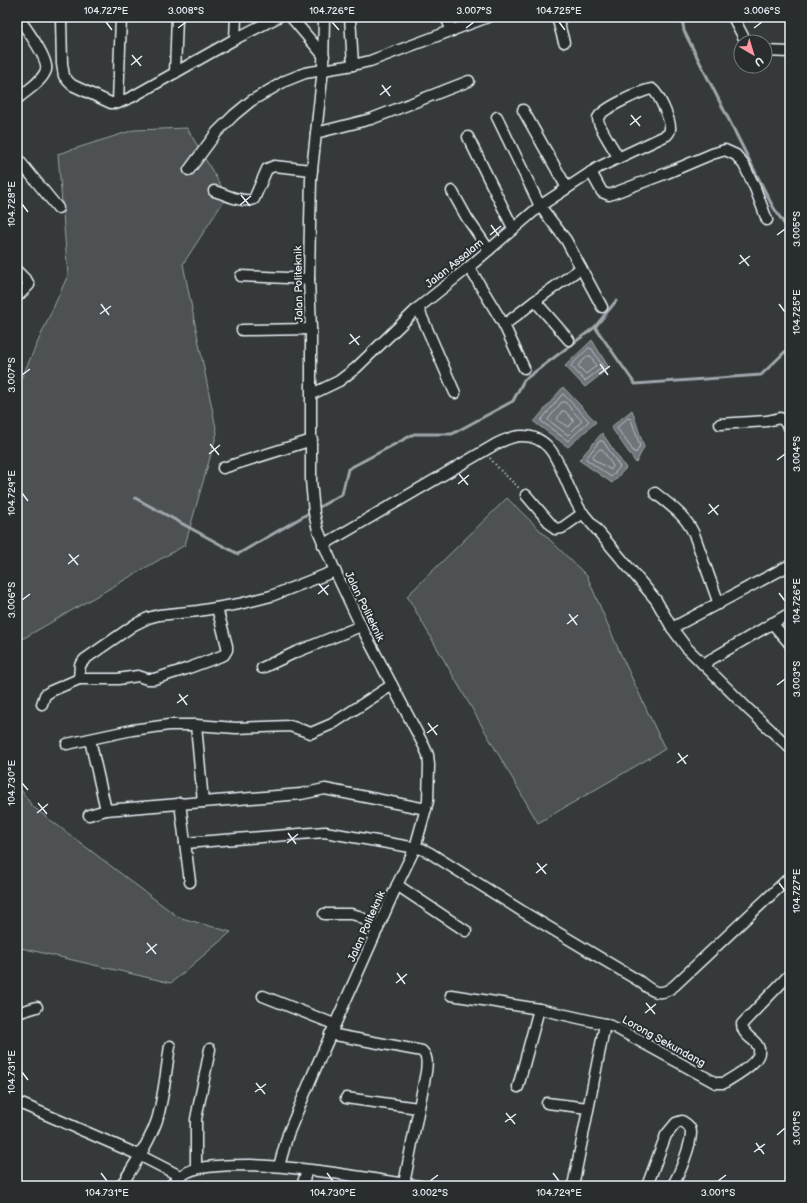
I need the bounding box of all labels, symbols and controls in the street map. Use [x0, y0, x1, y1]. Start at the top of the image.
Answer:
text: 104.727°E [84, 5, 129, 17]
text: 3.008°S [168, 5, 204, 17]
text: 104.726°E [309, 5, 355, 17]
text: 3.007°S [456, 5, 492, 17]
text: 104.725°E [536, 5, 582, 17]
text: 3.006°S [744, 5, 780, 17]
north arrow [733, 34, 773, 74]
text: U [752, 54, 766, 69]
text: 104.728°E [6, 181, 18, 227]
text: 3.005°S [791, 211, 803, 247]
street label: Jalan Assalam [423, 236, 486, 291]
street label: Jalan Politeknik [291, 245, 306, 322]
text: 104.725°E [791, 289, 803, 335]
text: 3.007°S [6, 357, 18, 393]
text: 3.004°S [791, 436, 803, 472]
text: 104.729°E [6, 470, 18, 516]
street label: Jalan Politeknik [342, 569, 387, 644]
text: 104.726°E [791, 578, 803, 624]
text: 3.006°S [6, 582, 18, 618]
text: 3.003°S [791, 661, 803, 697]
text: 104.730°E [6, 760, 18, 806]
text: 104.727°E [791, 868, 803, 913]
street label: Jalan Politeknik [345, 888, 388, 964]
street label: Lorong Sekundang [620, 1013, 708, 1070]
text: 104.731°E [6, 1050, 18, 1094]
text: 3.001°S [791, 1111, 803, 1145]
text: 104.731°E [85, 1187, 129, 1199]
text: 104.730°E [310, 1187, 356, 1199]
text: 3.002°S [412, 1187, 448, 1199]
text: 104.729°E [536, 1187, 582, 1199]
text: 3.001°S [701, 1187, 735, 1199]

